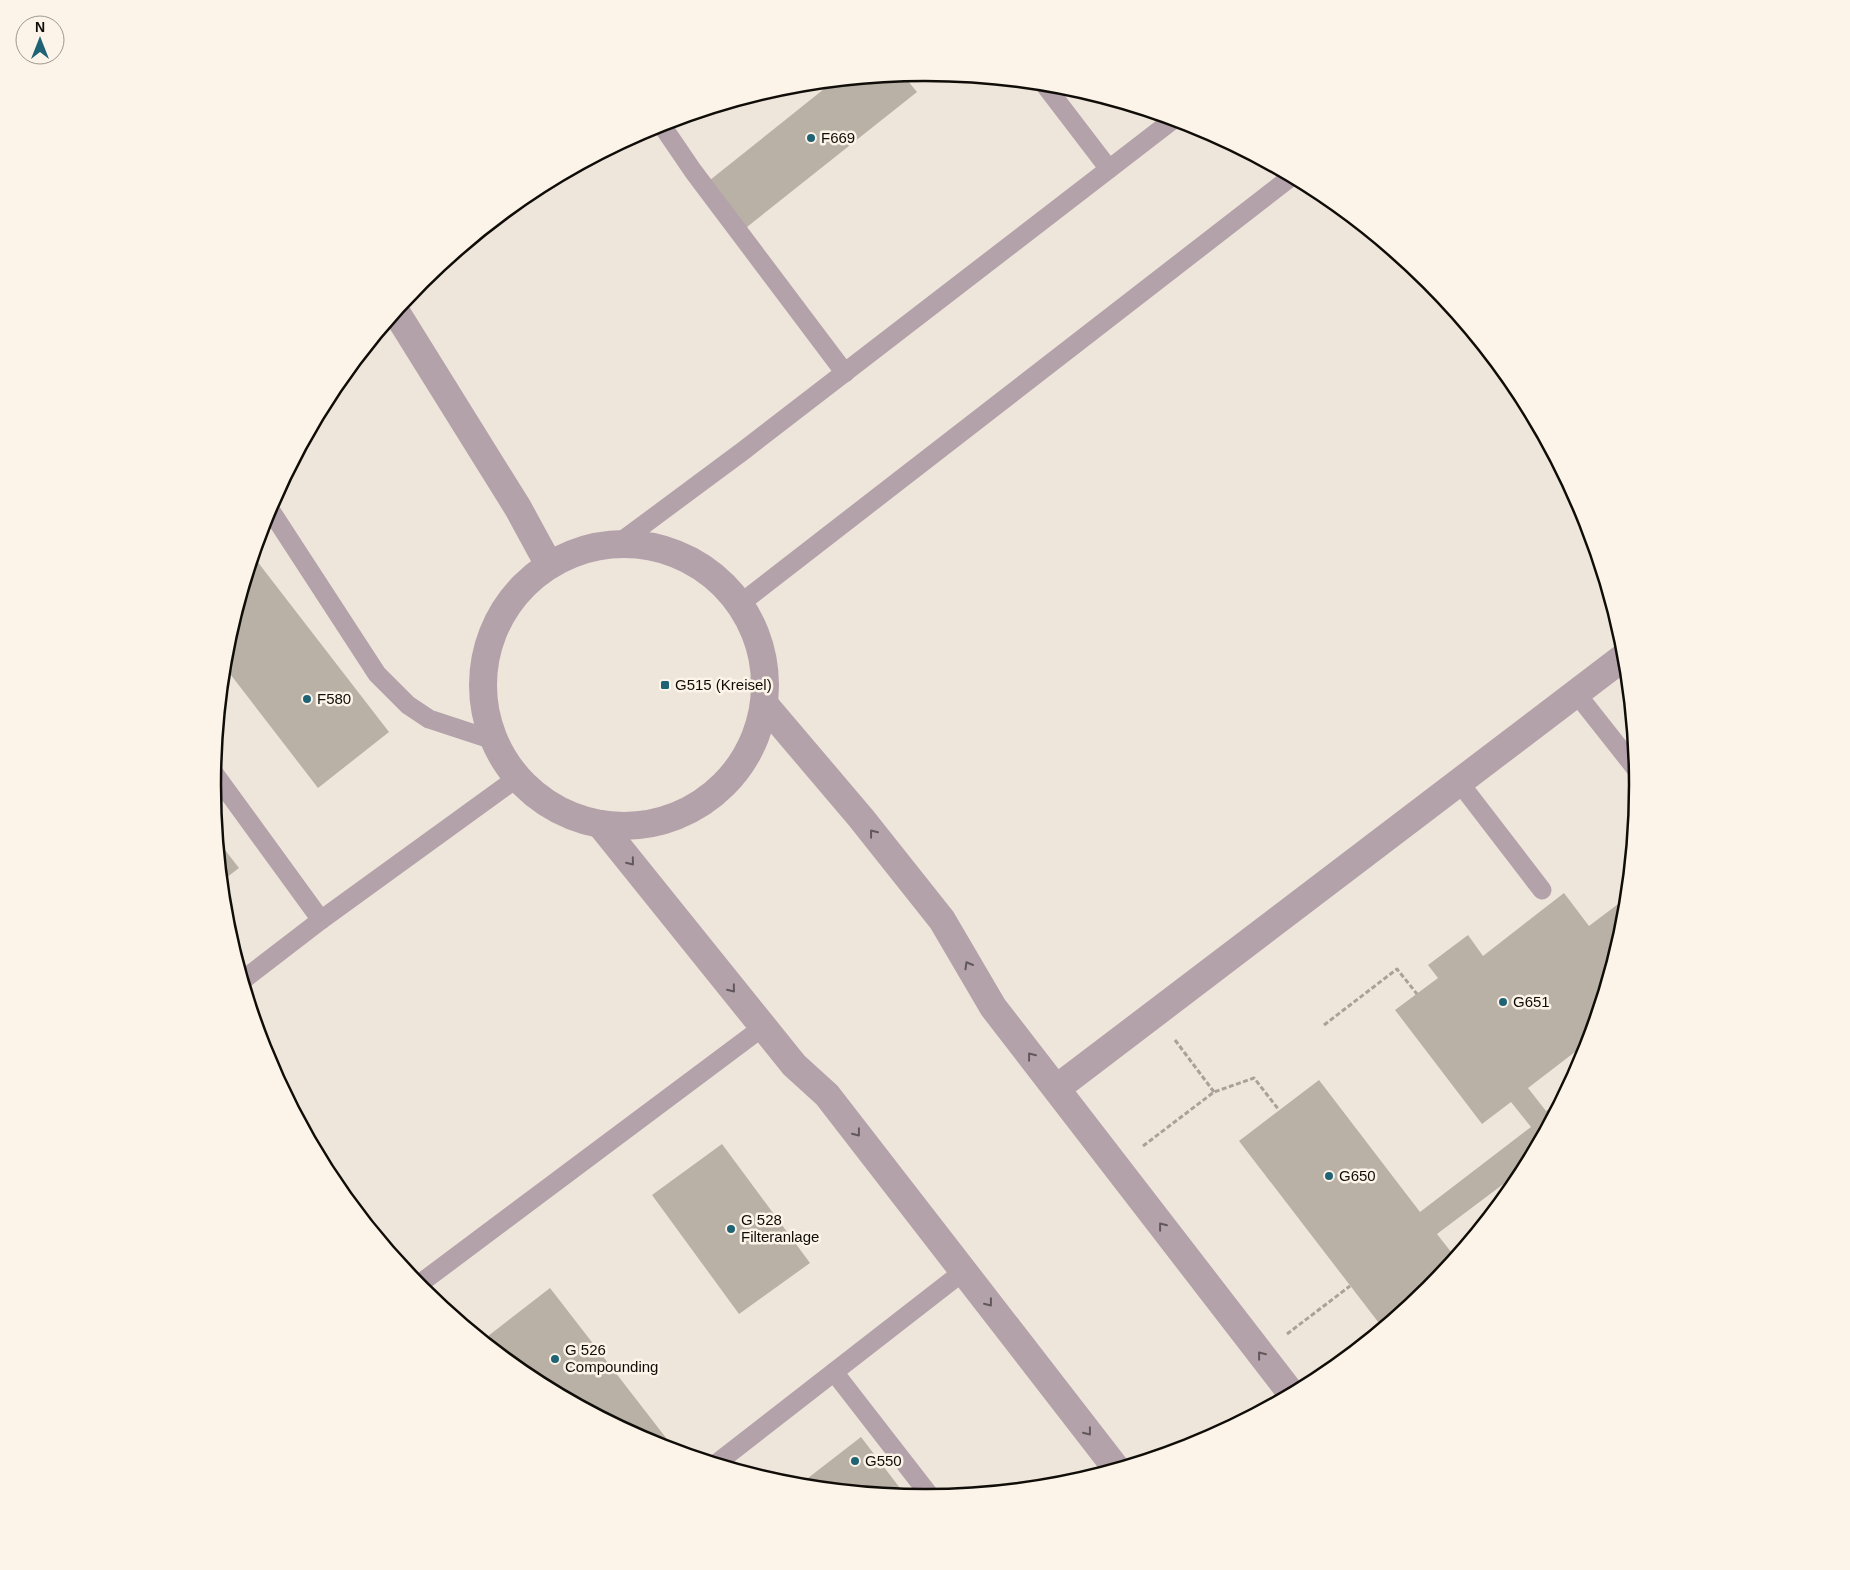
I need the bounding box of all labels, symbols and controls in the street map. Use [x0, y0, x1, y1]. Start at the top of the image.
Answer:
north arrow [15, 15, 65, 65]
text: N [35, 19, 45, 35]
place label: F669 [821, 129, 855, 146]
marker: F669 [805, 132, 817, 144]
place label: G515 (Kreisel) [675, 676, 772, 693]
marker: G515 (Kreisel) [659, 679, 671, 691]
place label: F580 [317, 690, 351, 707]
marker: F580 [301, 693, 313, 705]
one-way arrow [871, 830, 879, 839]
one-way arrow [625, 856, 633, 865]
one-way arrow [964, 961, 974, 970]
one-way arrow [727, 983, 735, 992]
place label: G651 [1513, 993, 1550, 1010]
marker: G651 [1497, 996, 1509, 1008]
one-way arrow [1028, 1052, 1037, 1062]
one-way arrow [851, 1127, 860, 1137]
place label: G650 [1339, 1167, 1376, 1184]
marker: G650 [1323, 1170, 1335, 1182]
place label: G 528 Filteranlage [741, 1211, 819, 1245]
marker: G 528 Filteranlage [725, 1223, 737, 1235]
one-way arrow [1160, 1223, 1168, 1232]
one-way arrow [983, 1297, 991, 1306]
place label: G 526 Compounding [565, 1341, 658, 1375]
one-way arrow [1259, 1352, 1267, 1361]
marker: G 526 Compounding [549, 1353, 561, 1365]
one-way arrow [1082, 1426, 1091, 1436]
place label: G550 [865, 1452, 902, 1469]
marker: G550 [849, 1455, 861, 1467]

